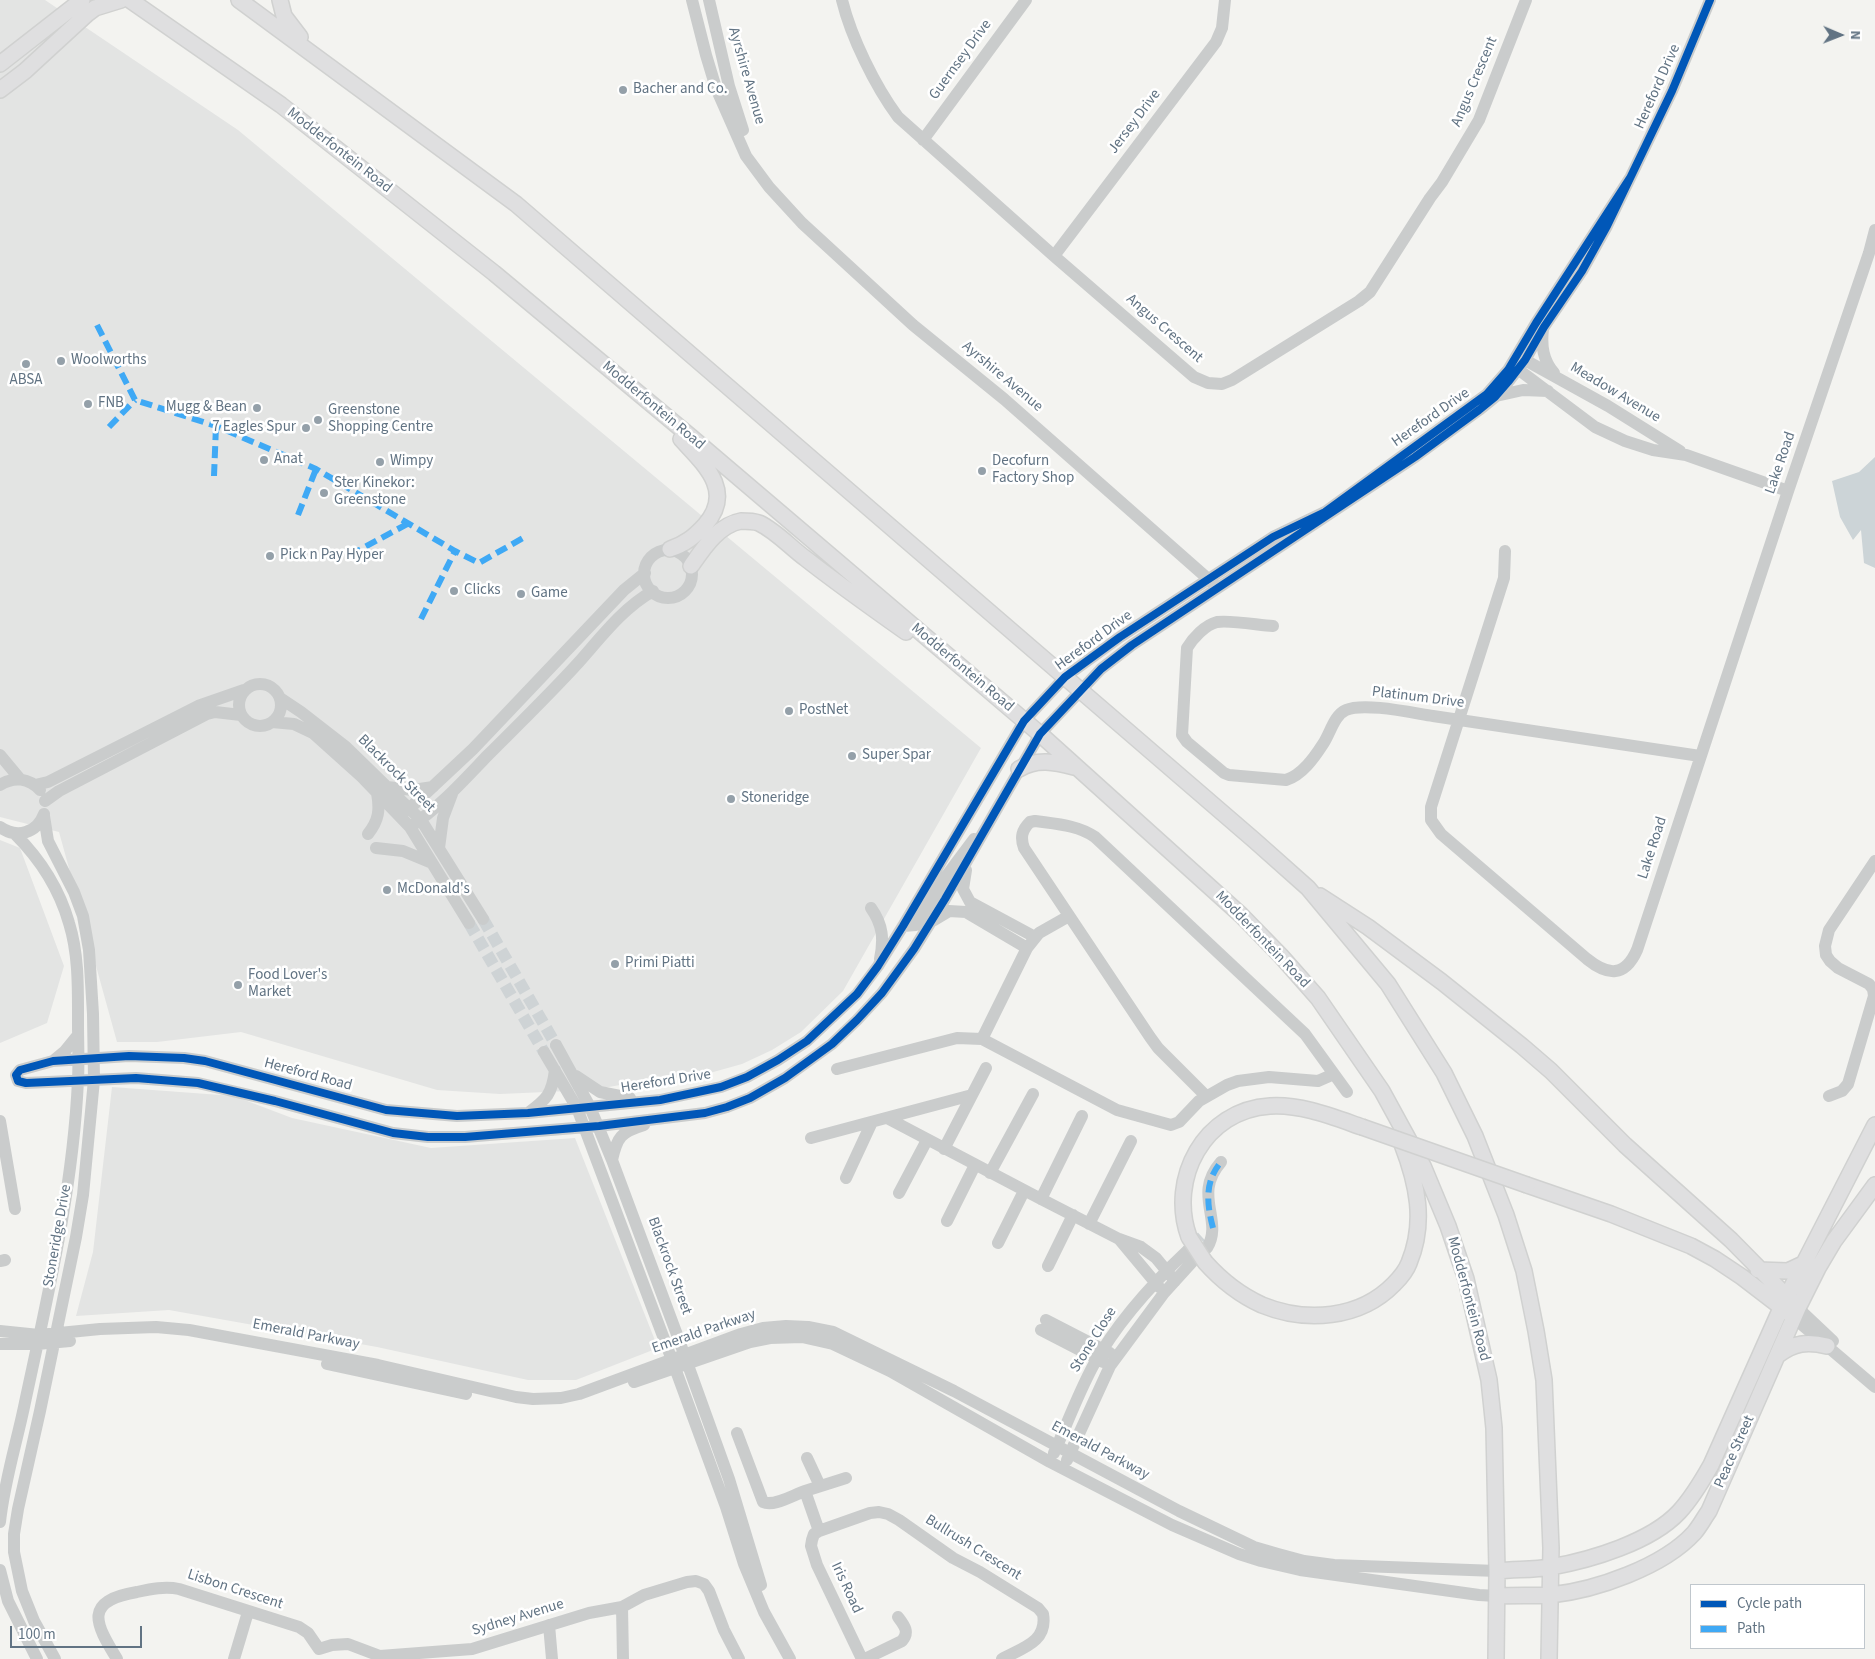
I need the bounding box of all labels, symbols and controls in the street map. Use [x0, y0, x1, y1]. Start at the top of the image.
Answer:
north arrow [1815, 10, 1865, 60]
street label: Guernsey Drive [926, 16, 996, 104]
street label: Ayrshire Avenue [724, 25, 768, 127]
text: N [1845, 30, 1865, 40]
street label: Angus Crescent [1448, 34, 1502, 130]
street label: Hereford Drive [1631, 42, 1685, 132]
place label: Bacher and Co. [633, 81, 727, 99]
marker: Bacher and Co. [617, 84, 629, 96]
street label: Jersey Drive [1105, 86, 1165, 158]
street label: Modderfontein Road [283, 104, 395, 198]
street label: Angus Crescent [1122, 291, 1206, 367]
street label: Ayrshire Avenue [958, 338, 1046, 416]
place label: Woolworths [71, 352, 146, 370]
marker: Woolworths [55, 355, 67, 367]
marker: ABSA [20, 358, 32, 370]
street label: Modderfontein Road [598, 358, 708, 454]
street label: Meadow Avenue [1567, 359, 1663, 427]
place label: ABSA [10, 372, 42, 390]
street label: Hereford Drive [1389, 385, 1473, 451]
place label: FNB [98, 395, 124, 413]
marker: FNB [82, 398, 94, 410]
place label: Mugg & Bean [166, 399, 247, 417]
marker: Mugg & Bean [251, 402, 263, 414]
place label: Greenstone Shopping Centre [328, 402, 433, 437]
marker: Greenstone Shopping Centre [312, 414, 324, 426]
place label: 7 Eagles Spur [212, 419, 296, 437]
marker: 7 Eagles Spur [300, 422, 312, 434]
street label: Lake Road [1762, 430, 1800, 496]
place label: Anat [274, 451, 303, 469]
place label: Wimpy [390, 453, 433, 471]
place label: Decofurn Factory Shop [992, 453, 1074, 488]
marker: Anat [258, 454, 270, 466]
marker: Wimpy [374, 456, 386, 468]
marker: Decofurn Factory Shop [976, 465, 988, 477]
place label: Ster Kinekor: Greenstone [334, 475, 415, 510]
marker: Ster Kinekor: Greenstone [318, 487, 330, 499]
place label: Pick n Pay Hyper [280, 547, 384, 565]
marker: Pick n Pay Hyper [264, 550, 276, 562]
place label: Clicks [464, 582, 501, 600]
marker: Clicks [448, 585, 460, 597]
place label: Game [531, 585, 568, 603]
marker: Game [515, 588, 527, 600]
street label: Hereford Drive [1052, 607, 1136, 675]
street label: Modderfontein Road [907, 620, 1017, 716]
street label: Platinum Drive [1371, 683, 1465, 713]
place label: PostNet [799, 702, 848, 720]
marker: PostNet [783, 705, 795, 717]
street label: Blackrock Street [353, 731, 439, 817]
place label: Super Spar [862, 747, 931, 765]
marker: Super Spar [846, 750, 858, 762]
place label: Stoneridge [741, 790, 809, 808]
marker: Stoneridge [725, 793, 737, 805]
street label: Lake Road [1634, 814, 1672, 882]
place label: McDonald's [397, 881, 470, 899]
marker: McDonald's [381, 884, 393, 896]
street label: Modderfontein Road [1211, 888, 1313, 992]
place label: Primi Piatti [625, 955, 695, 973]
marker: Primi Piatti [609, 958, 621, 970]
place label: Food Lover's Market [248, 967, 327, 1002]
marker: Food Lover's Market [232, 979, 244, 991]
street label: Hereford Road [262, 1055, 354, 1095]
street label: Hereford Drive [620, 1066, 712, 1098]
street label: Stoneridge Drive [40, 1183, 76, 1289]
street label: Blackrock Street [643, 1215, 695, 1317]
street label: Modderfontein Road [1443, 1235, 1493, 1363]
street label: Stone Close [1067, 1304, 1121, 1376]
street label: Emerald Parkway [650, 1306, 758, 1358]
street label: Emerald Parkway [251, 1316, 361, 1354]
street label: Peace Street [1711, 1413, 1759, 1491]
street label: Emerald Parkway [1048, 1418, 1152, 1484]
street label: Bullrush Crescent [922, 1511, 1024, 1585]
street label: Iris Road [826, 1560, 866, 1616]
street label: Lisbon Crescent [185, 1566, 285, 1614]
legend [1690, 1584, 1865, 1649]
text: Cycle path [1737, 1593, 1802, 1614]
street label: Sydney Avenue [470, 1595, 566, 1641]
scale bar [12, 1616, 145, 1648]
text: Path [1737, 1618, 1765, 1639]
text: 100 m [18, 1624, 56, 1645]

